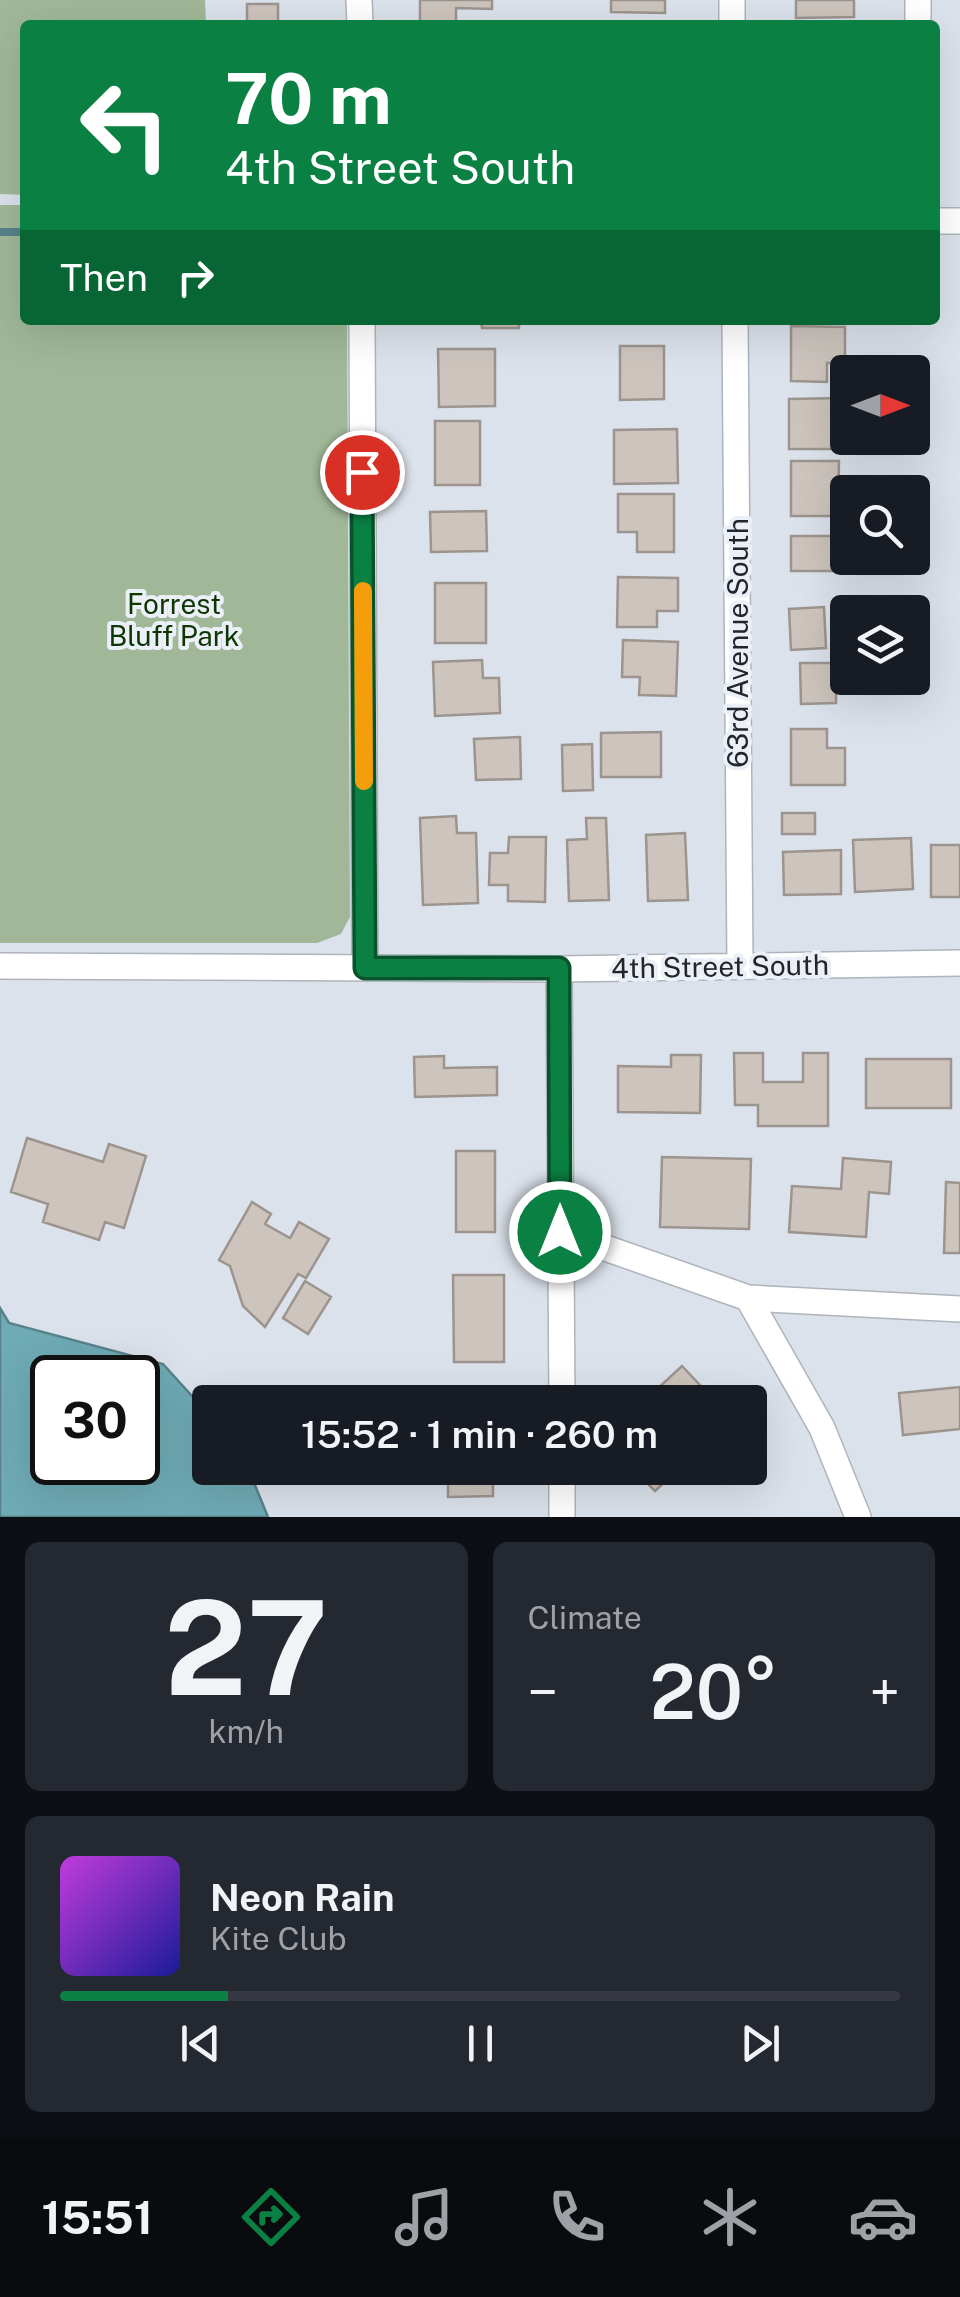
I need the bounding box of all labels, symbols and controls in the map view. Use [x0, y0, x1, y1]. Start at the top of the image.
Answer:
text: 70 m [225, 57, 392, 140]
icon: left [60, 60, 190, 190]
text: 4th Street South [225, 141, 575, 194]
icon: right [168, 250, 223, 305]
text: Then [60, 255, 148, 300]
north arrow [830, 355, 930, 455]
map controls [830, 355, 930, 695]
pin [320, 430, 405, 515]
icon: arrive [335, 445, 390, 500]
button: search [830, 475, 930, 575]
street label: 63rd Avenue South [721, 518, 754, 768]
park label: Forrest Bluff Park [108, 587, 240, 652]
button: layers [830, 595, 930, 695]
street label: 4th Street South [611, 948, 829, 984]
position arrow [508, 1180, 612, 1284]
speed limit sign: 30 [30, 1355, 160, 1485]
text: 15:52 · 1 min · 260 m [301, 1412, 658, 1457]
text: 27 [164, 1572, 328, 1724]
text: Climate [528, 1599, 642, 1636]
text: 20° [649, 1648, 778, 1736]
text: − [528, 1660, 558, 1724]
text: + [869, 1660, 900, 1724]
text: km/h [209, 1713, 284, 1750]
text: Neon Rain [210, 1875, 394, 1920]
text: Kite Club [210, 1920, 347, 1957]
icon: previous [173, 2016, 228, 2071]
icon: pause [453, 2016, 508, 2071]
icon: next [733, 2016, 788, 2071]
icon: directions [236, 2182, 306, 2252]
icon: music [389, 2182, 459, 2252]
icon: phone [542, 2182, 612, 2252]
icon: climate [695, 2182, 765, 2252]
icon: car [848, 2182, 918, 2252]
text: 15:51 [42, 2191, 153, 2244]

